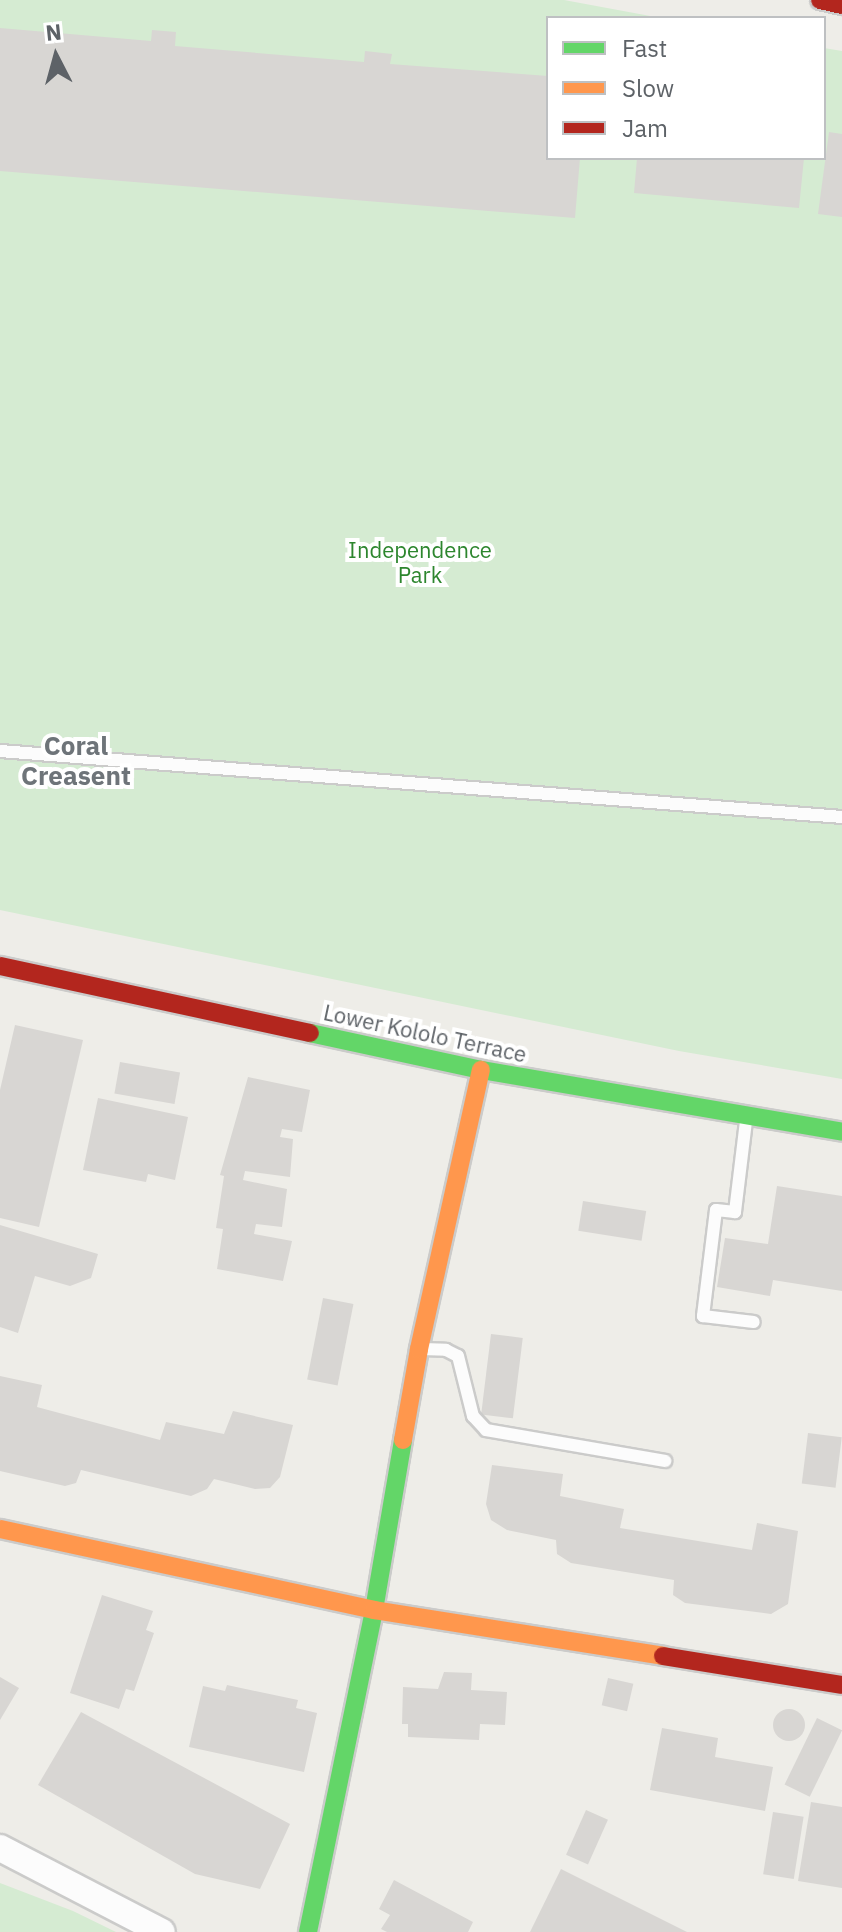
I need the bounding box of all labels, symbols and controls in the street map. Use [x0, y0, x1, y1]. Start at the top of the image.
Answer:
north arrow [16, 16, 96, 96]
text: N [44, 16, 63, 47]
legend [546, 16, 826, 160]
text: Fast [622, 32, 667, 64]
text: Slow [622, 72, 674, 104]
text: Jam [622, 112, 668, 144]
park label: Independence Park [348, 536, 492, 588]
district label: Coral Creasent [21, 730, 131, 792]
street label: Lower Kololo Terrace [321, 999, 529, 1067]

